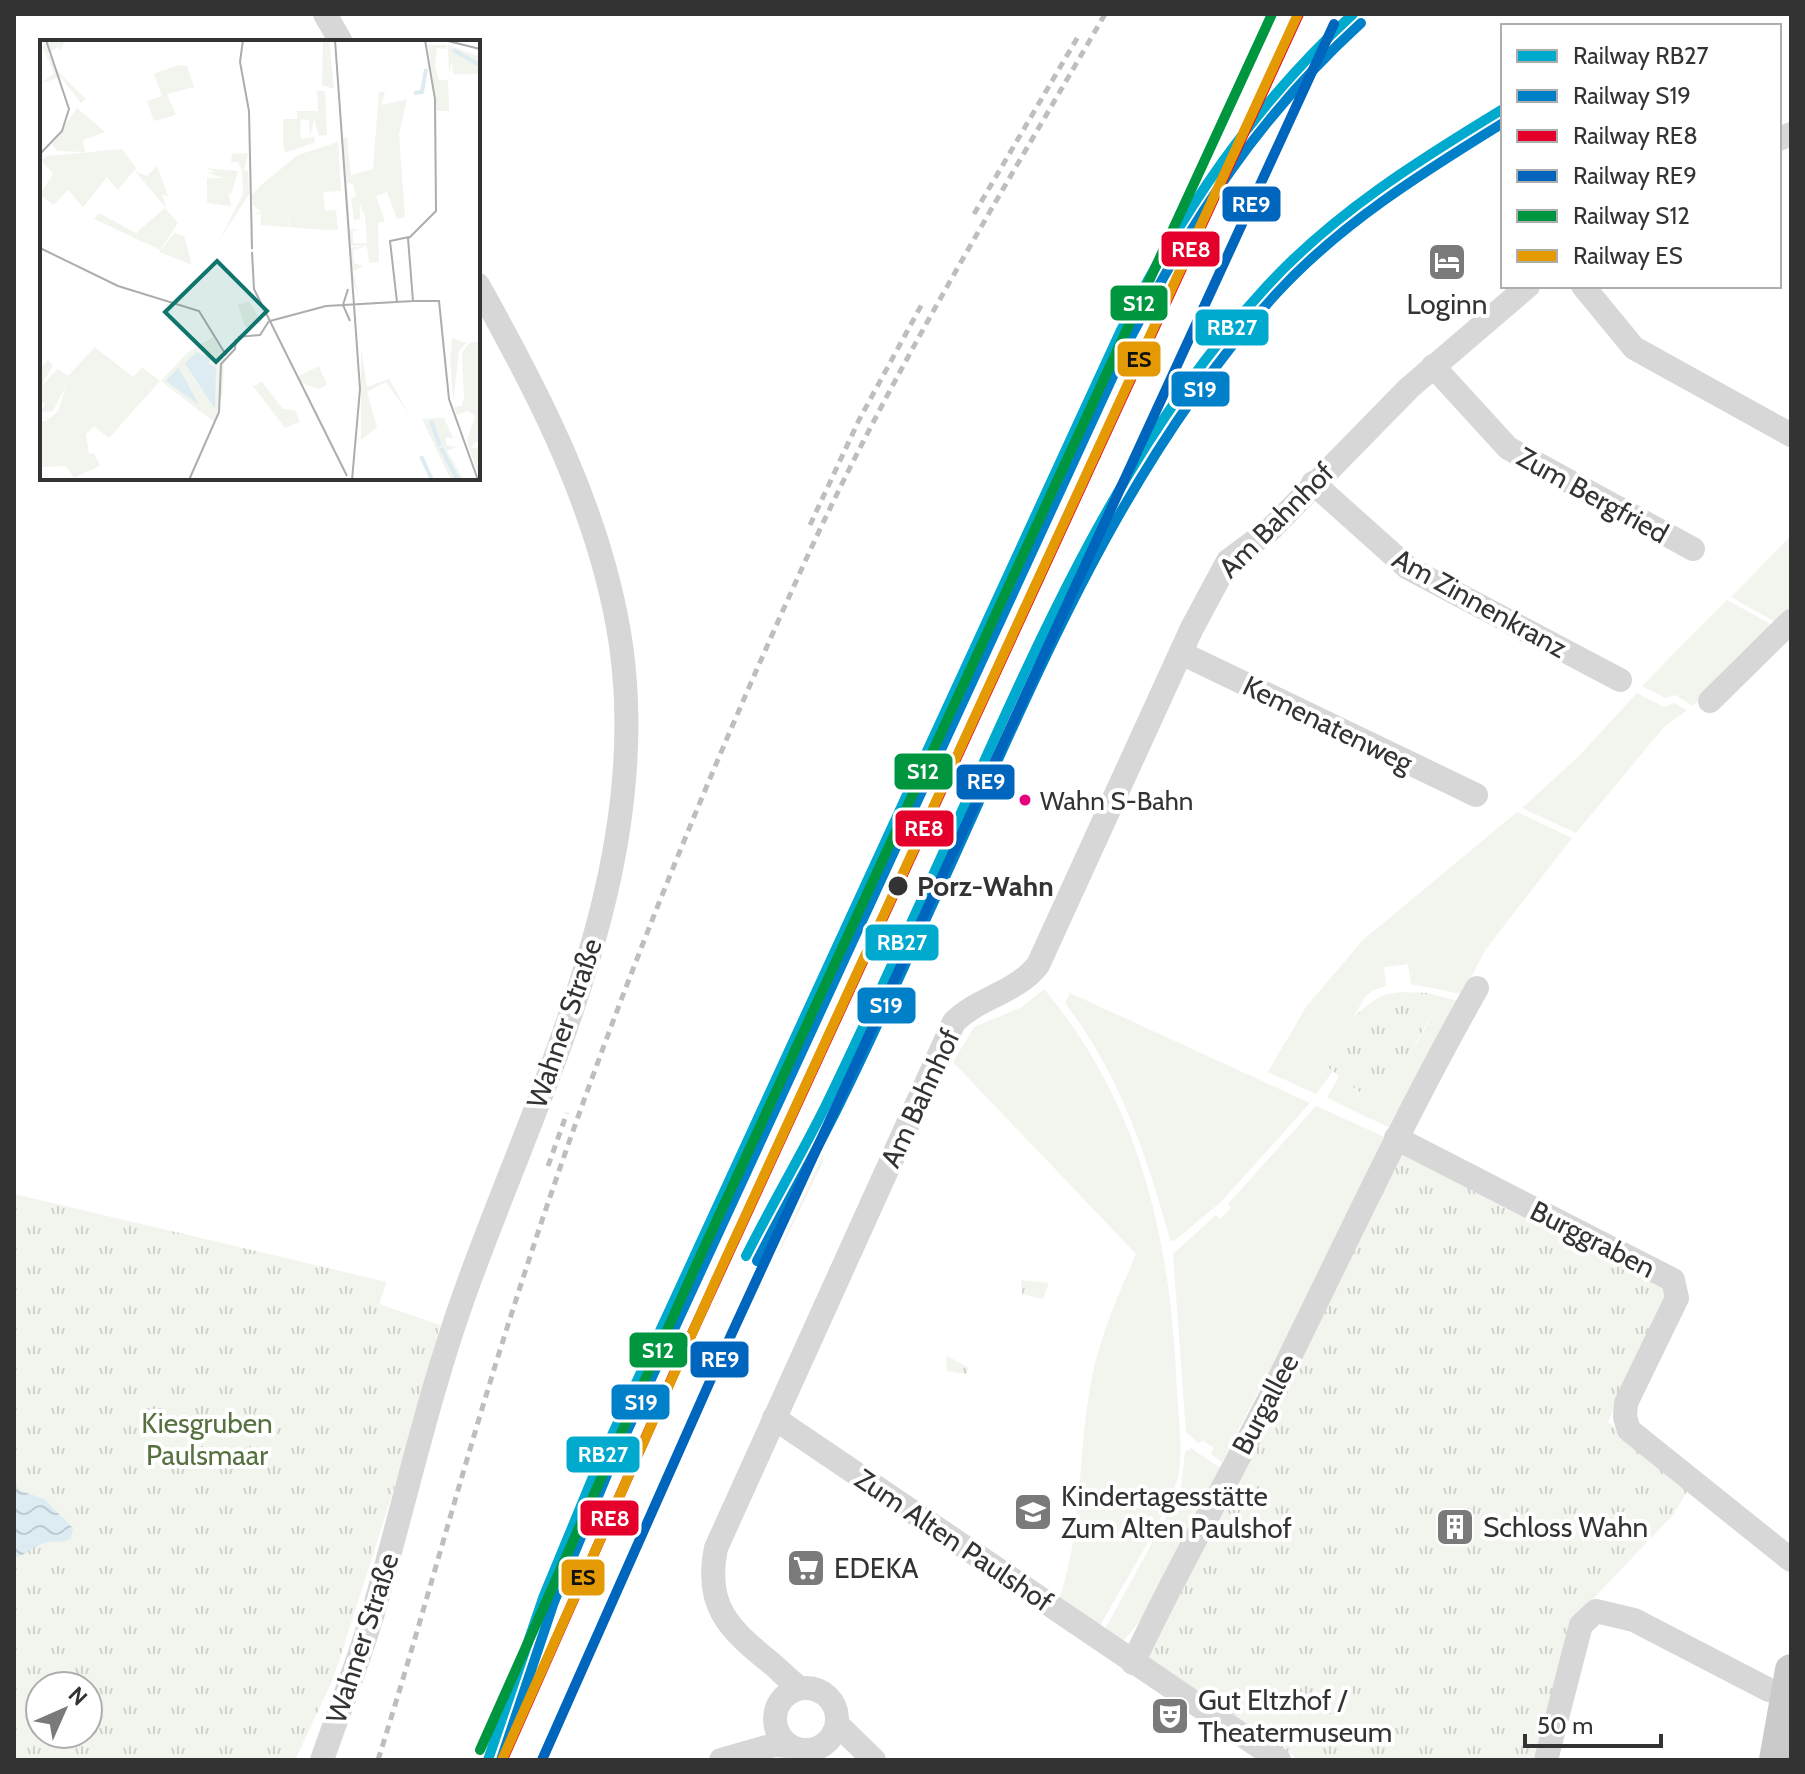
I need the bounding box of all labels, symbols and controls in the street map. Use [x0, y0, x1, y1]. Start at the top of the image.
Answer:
legend [1501, 24, 1781, 288]
inset map [40, 40, 480, 480]
text: Railway RB27 [1573, 41, 1709, 70]
text: Railway S19 [1573, 81, 1691, 110]
text: Railway RE8 [1573, 121, 1698, 150]
text: Railway RE9 [1573, 161, 1697, 190]
line badge: RE9 [1221, 185, 1282, 223]
text: RE9 [1232, 191, 1270, 218]
text: Railway S12 [1573, 201, 1690, 230]
line badge: RE8 [1160, 230, 1221, 268]
text: RE8 [1171, 236, 1211, 263]
hotel icon: Loginn [1426, 241, 1468, 283]
text: Railway ES [1573, 241, 1683, 270]
line badge: S12 [1109, 284, 1169, 322]
place label: Loginn [1407, 287, 1487, 321]
text: S12 [1123, 290, 1155, 317]
line badge: RB27 [1194, 308, 1270, 347]
text: RB27 [1207, 314, 1258, 341]
line badge: ES [1116, 340, 1162, 378]
text: ES [1126, 346, 1152, 373]
line badge: S19 [1170, 370, 1231, 408]
text: S19 [1183, 376, 1217, 403]
street label: Zum Bergfried [1511, 440, 1675, 550]
street label: Am Bahnhof [1211, 455, 1341, 585]
street label: Am Zinnenkranz [1387, 541, 1573, 665]
street label: Kemenatenweg [1238, 668, 1419, 780]
line badge: S12 [893, 752, 954, 791]
text: S12 [907, 758, 939, 785]
line badge: RE9 [955, 763, 1016, 801]
text: RE9 [967, 768, 1005, 795]
place label: Wahn S-Bahn [1040, 785, 1193, 817]
marker: Wahn S-Bahn [1017, 792, 1033, 808]
line badge: RE8 [894, 809, 955, 848]
text: RE8 [904, 815, 944, 842]
place label: Porz-Wahn [917, 869, 1054, 903]
marker: Porz-Wahn [886, 874, 910, 898]
line badge: RB27 [864, 923, 940, 962]
text: RB27 [877, 929, 928, 956]
street label: Wahner Straße [519, 934, 609, 1112]
line badge: S19 [856, 986, 917, 1025]
text: S19 [869, 992, 903, 1019]
street label: Am Bahnhof [873, 1023, 967, 1173]
street label: Burggraben [1525, 1193, 1661, 1285]
line badge: S12 [628, 1331, 689, 1369]
text: S12 [642, 1337, 674, 1364]
line badge: RE9 [689, 1340, 750, 1379]
text: RE9 [701, 1346, 739, 1373]
street label: Burgallee [1224, 1348, 1306, 1460]
line badge: S19 [610, 1383, 671, 1421]
text: S19 [624, 1389, 658, 1416]
park label: Kiesgruben Paulsmaar [141, 1406, 273, 1472]
line badge: RB27 [565, 1435, 641, 1474]
text: RB27 [578, 1441, 629, 1468]
street label: Zum Alten Paulshof [849, 1461, 1059, 1619]
place label: Kindertagesstätte Zum Alten Paulshof [1061, 1479, 1292, 1545]
school or university icon: Kindertagesstätte Zum Alten Paulshof [1012, 1491, 1054, 1533]
line badge: RE8 [579, 1499, 640, 1537]
text: RE8 [590, 1505, 630, 1532]
building icon: Schloss Wahn [1434, 1506, 1476, 1548]
place label: Schloss Wahn [1483, 1510, 1648, 1544]
supermarket icon: EDEKA [785, 1547, 827, 1589]
street label: Wahner Straße [318, 1549, 406, 1727]
place label: EDEKA [834, 1551, 919, 1585]
line badge: ES [560, 1558, 606, 1597]
text: ES [570, 1564, 596, 1591]
north arrow [24, 1670, 104, 1750]
text: N [63, 1681, 93, 1711]
place label: Gut Eltzhof / Theatermuseum [1198, 1683, 1392, 1749]
theatre icon: Gut Eltzhof / Theatermuseum [1149, 1695, 1191, 1737]
scale bar [1525, 1698, 1661, 1748]
text: 50 m [1537, 1711, 1593, 1740]

